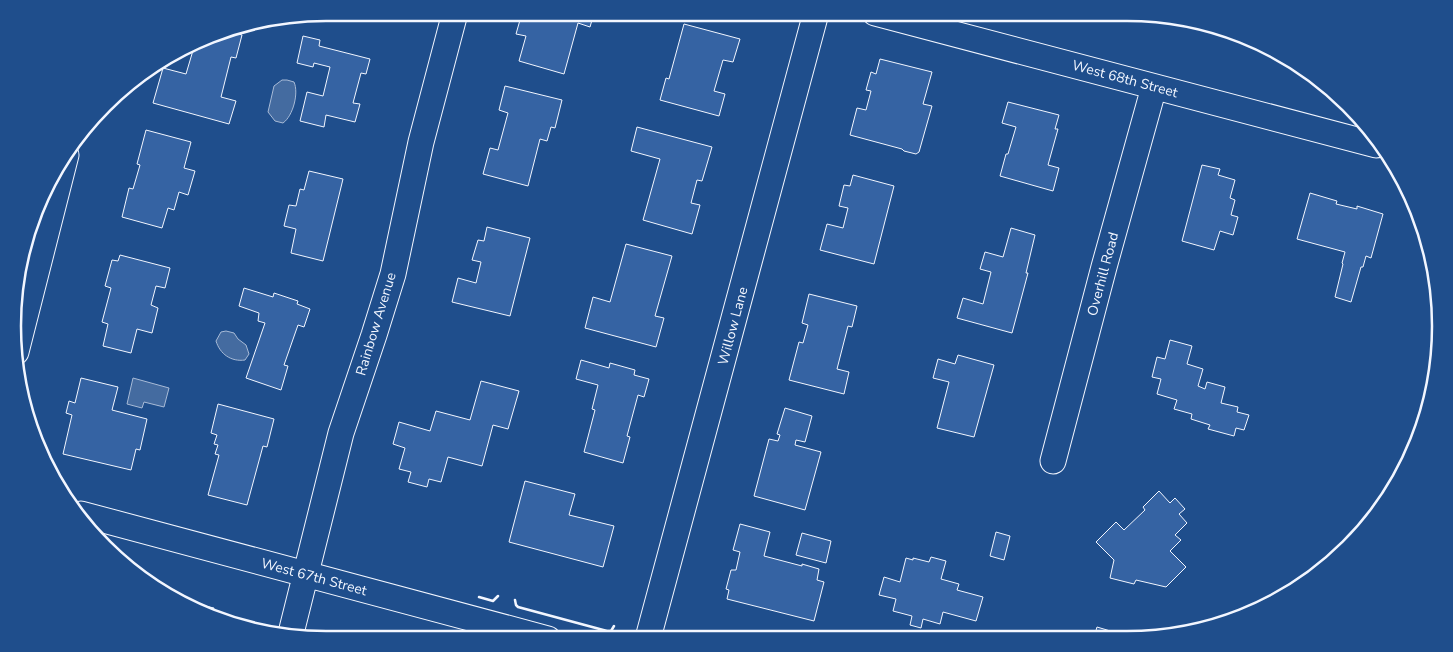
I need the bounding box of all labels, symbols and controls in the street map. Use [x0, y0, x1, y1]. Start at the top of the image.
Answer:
street label: West 68th Street [1070, 56, 1180, 102]
street label: Overhill Road [1083, 230, 1123, 318]
street label: Rainbow Avenue [351, 270, 401, 378]
street label: Willow Lane [713, 285, 753, 367]
street label: West 67th Street [259, 554, 369, 600]

